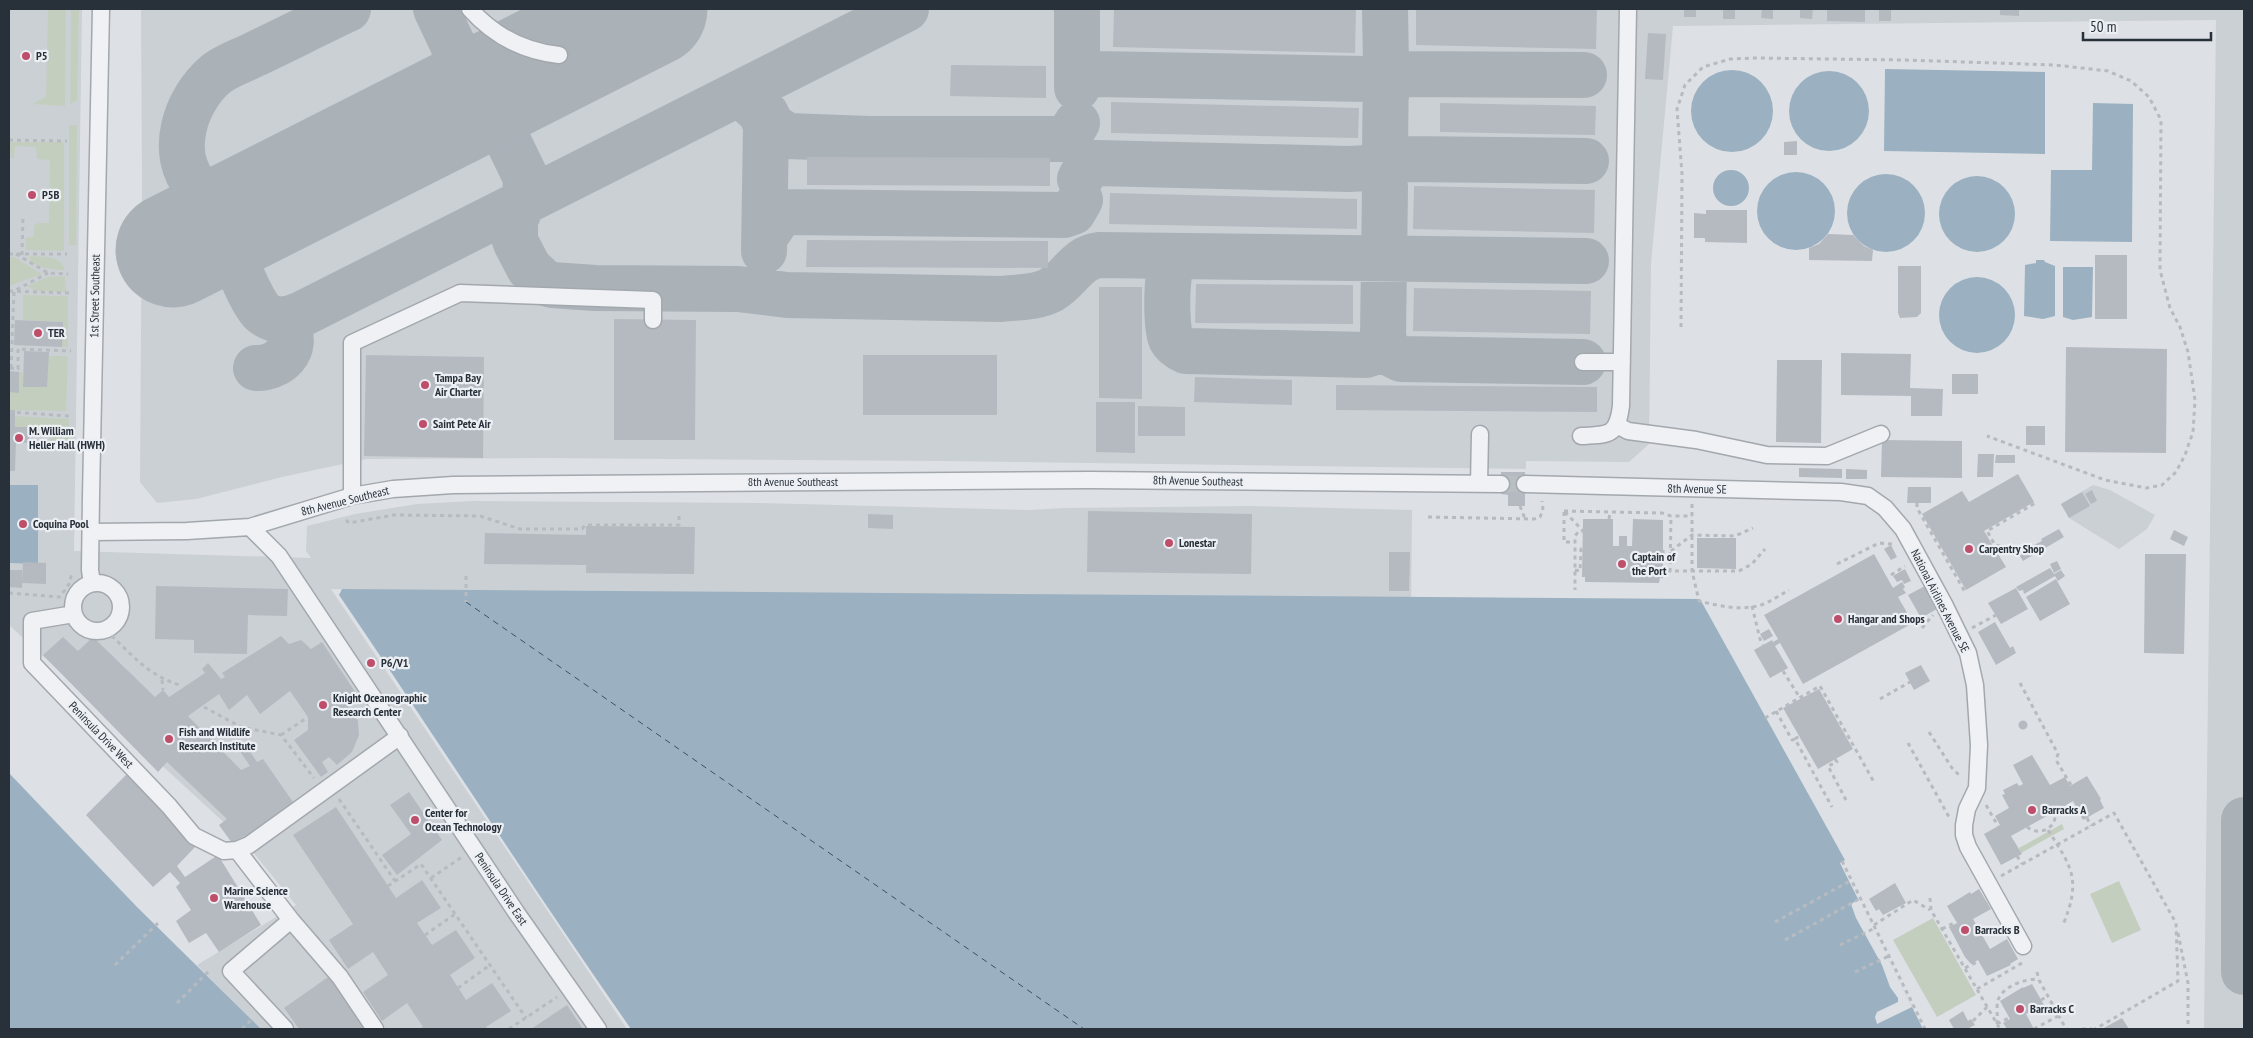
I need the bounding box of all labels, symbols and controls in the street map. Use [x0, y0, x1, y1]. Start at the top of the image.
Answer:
scale bar [2083, 10, 2210, 42]
text: 50 m [2090, 17, 2116, 36]
place label: P5 [36, 48, 47, 63]
marker: P5 [20, 50, 32, 62]
place label: P5B [42, 187, 59, 202]
marker: P5B [26, 189, 38, 201]
street label: 1st Street Southeast [86, 253, 103, 338]
place label: TER [48, 325, 65, 340]
marker: TER [32, 327, 44, 339]
place label: Tampa Bay Air Charter [434, 370, 482, 399]
marker: Tampa Bay Air Charter [419, 379, 431, 391]
place label: Saint Pete Air [433, 416, 491, 431]
marker: Saint Pete Air [417, 418, 429, 430]
place label: M. William Heller Hall (HWH) [29, 423, 105, 452]
marker: M. William Heller Hall (HWH) [13, 432, 25, 444]
street label: 8th Avenue Southeast [1153, 472, 1244, 489]
street label: 8th Avenue Southeast [748, 474, 839, 489]
street label: 8th Avenue SE [1667, 480, 1727, 497]
street label: 8th Avenue Southeast [299, 482, 391, 519]
place label: Coquina Pool [33, 516, 89, 531]
marker: Coquina Pool [17, 518, 29, 530]
place label: Lonestar [1179, 535, 1216, 550]
marker: Lonestar [1163, 537, 1175, 549]
place label: Carpentry Shop [1979, 541, 2045, 556]
marker: Carpentry Shop [1963, 543, 1975, 555]
street label: National Airlines Avenue SE [1908, 547, 1973, 655]
place label: Captain of the Port [1632, 549, 1676, 578]
marker: Captain of the Port [1616, 558, 1628, 570]
place label: Hangar and Shops [1848, 611, 1925, 626]
marker: Hangar and Shops [1832, 613, 1844, 625]
place label: P6/V1 [381, 655, 409, 670]
marker: P6/V1 [365, 657, 377, 669]
place label: Knight Oceanographic Research Center [333, 690, 427, 719]
street label: Peninsula Drive West [66, 698, 137, 772]
marker: Knight Oceanographic Research Center [317, 699, 329, 711]
place label: Fish and Wildlife Research Institute [179, 724, 256, 753]
marker: Fish and Wildlife Research Institute [163, 733, 175, 745]
place label: Barracks A [2042, 802, 2087, 817]
marker: Barracks A [2026, 804, 2038, 816]
place label: Center for Ocean Technology [425, 805, 502, 834]
marker: Center for Ocean Technology [409, 814, 421, 826]
street label: Peninsula Drive East [472, 850, 532, 928]
place label: Marine Science Warehouse [223, 883, 288, 912]
marker: Marine Science Warehouse [208, 892, 220, 904]
place label: Barracks B [1975, 922, 2020, 937]
marker: Barracks B [1959, 924, 1971, 936]
place label: Barracks C [2030, 1001, 2074, 1016]
marker: Barracks C [2014, 1003, 2026, 1015]

